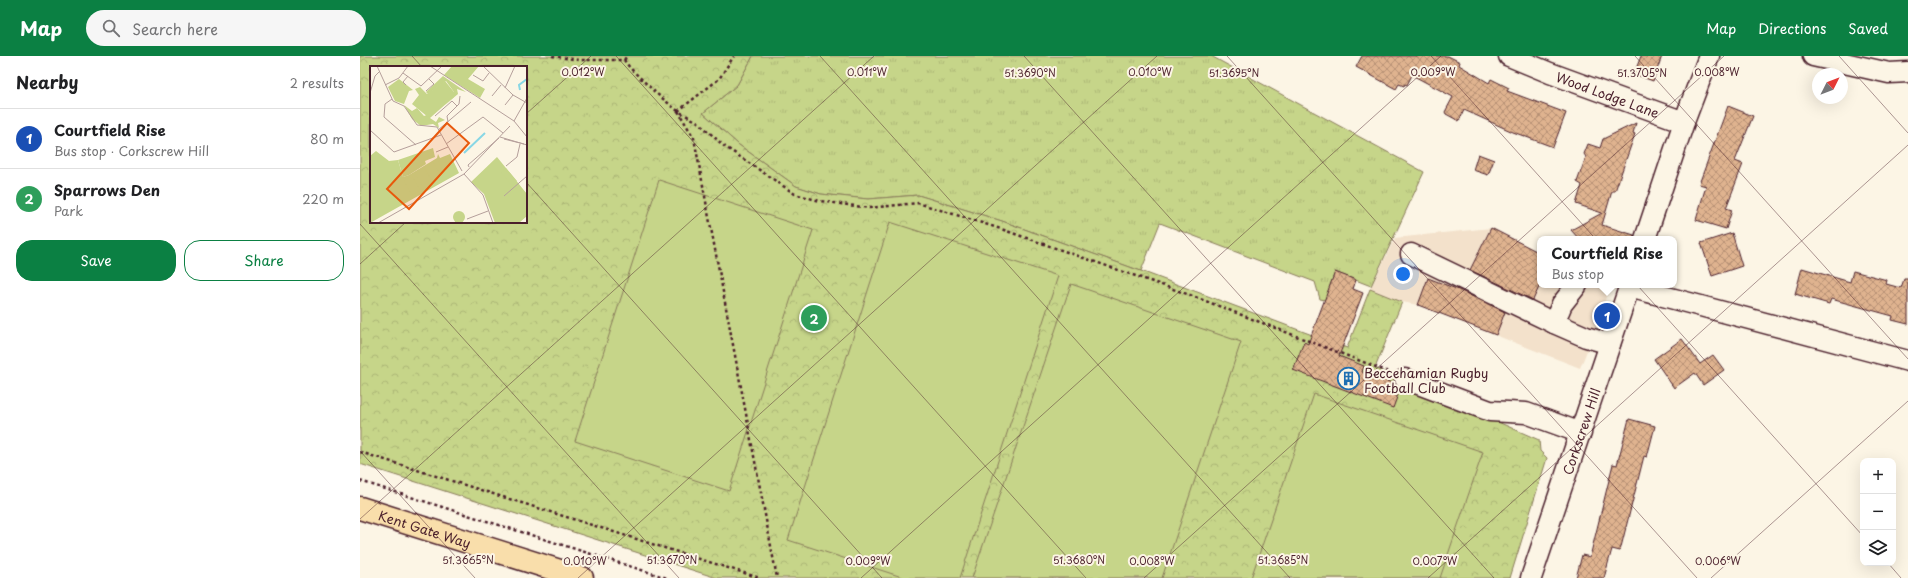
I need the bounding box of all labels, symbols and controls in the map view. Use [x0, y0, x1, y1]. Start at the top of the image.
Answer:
search box [86, 10, 366, 46]
text: Map [20, 14, 62, 42]
icon: search [100, 17, 122, 39]
text: Search here [132, 17, 218, 40]
text: Map [1706, 18, 1736, 39]
text: Directions [1758, 18, 1826, 39]
text: Saved [1848, 18, 1888, 39]
text: 0.012°W [561, 64, 605, 79]
text: 0.011°W [847, 64, 888, 79]
text: 0.010°W [1128, 64, 1172, 79]
text: 0.009°W [1410, 64, 1456, 79]
text: 0.008°W [1694, 64, 1740, 79]
text: 51.3690°N [1004, 65, 1056, 80]
text: 51.3695°N [1209, 65, 1259, 80]
text: 51.3705°N [1617, 65, 1667, 80]
inset map [370, 66, 527, 223]
street label: Wood Lodge Lane [1554, 67, 1662, 122]
north arrow [1812, 68, 1848, 104]
text: Nearby [16, 69, 78, 95]
text: 2 results [290, 73, 344, 92]
text: Courtfield Rise [54, 118, 166, 141]
text: 1 [26, 129, 32, 148]
text: 80 m [310, 129, 344, 148]
text: Bus stop · Corkscrew Hill [54, 141, 209, 160]
text: Sparrows Den [54, 178, 160, 201]
text: 2 [24, 189, 34, 208]
text: 220 m [302, 189, 344, 208]
text: Park [54, 201, 83, 220]
popup [1537, 236, 1677, 288]
button: Save [16, 240, 176, 281]
button: Share [184, 240, 344, 281]
text: Courtfield Rise [1551, 241, 1663, 264]
your location [1393, 264, 1413, 284]
text: Bus stop [1551, 264, 1604, 283]
pin: 1 [1594, 301, 1620, 331]
pin: 2 [801, 303, 827, 333]
place label: Beccehamian Rugby Football Club [1364, 363, 1488, 397]
building icon: Beccehamian Rugby Football Club [1336, 366, 1362, 392]
street label: Corkscrew Hill [1557, 385, 1604, 477]
map controls [1860, 458, 1896, 566]
button: + [1860, 458, 1896, 494]
button: − [1860, 494, 1896, 530]
street label: Kent Gate Way [376, 505, 473, 552]
button: layers [1860, 530, 1896, 566]
text: 51.3665°N [442, 552, 494, 567]
text: 51.3670°N [647, 552, 698, 567]
text: 51.3680°N [1053, 552, 1105, 567]
text: 51.3685°N [1258, 552, 1309, 567]
text: 0.010°W [563, 553, 607, 568]
text: 0.009°W [845, 553, 891, 568]
text: 0.008°W [1129, 553, 1175, 568]
text: 0.007°W [1413, 553, 1458, 568]
text: 0.006°W [1695, 553, 1742, 568]

